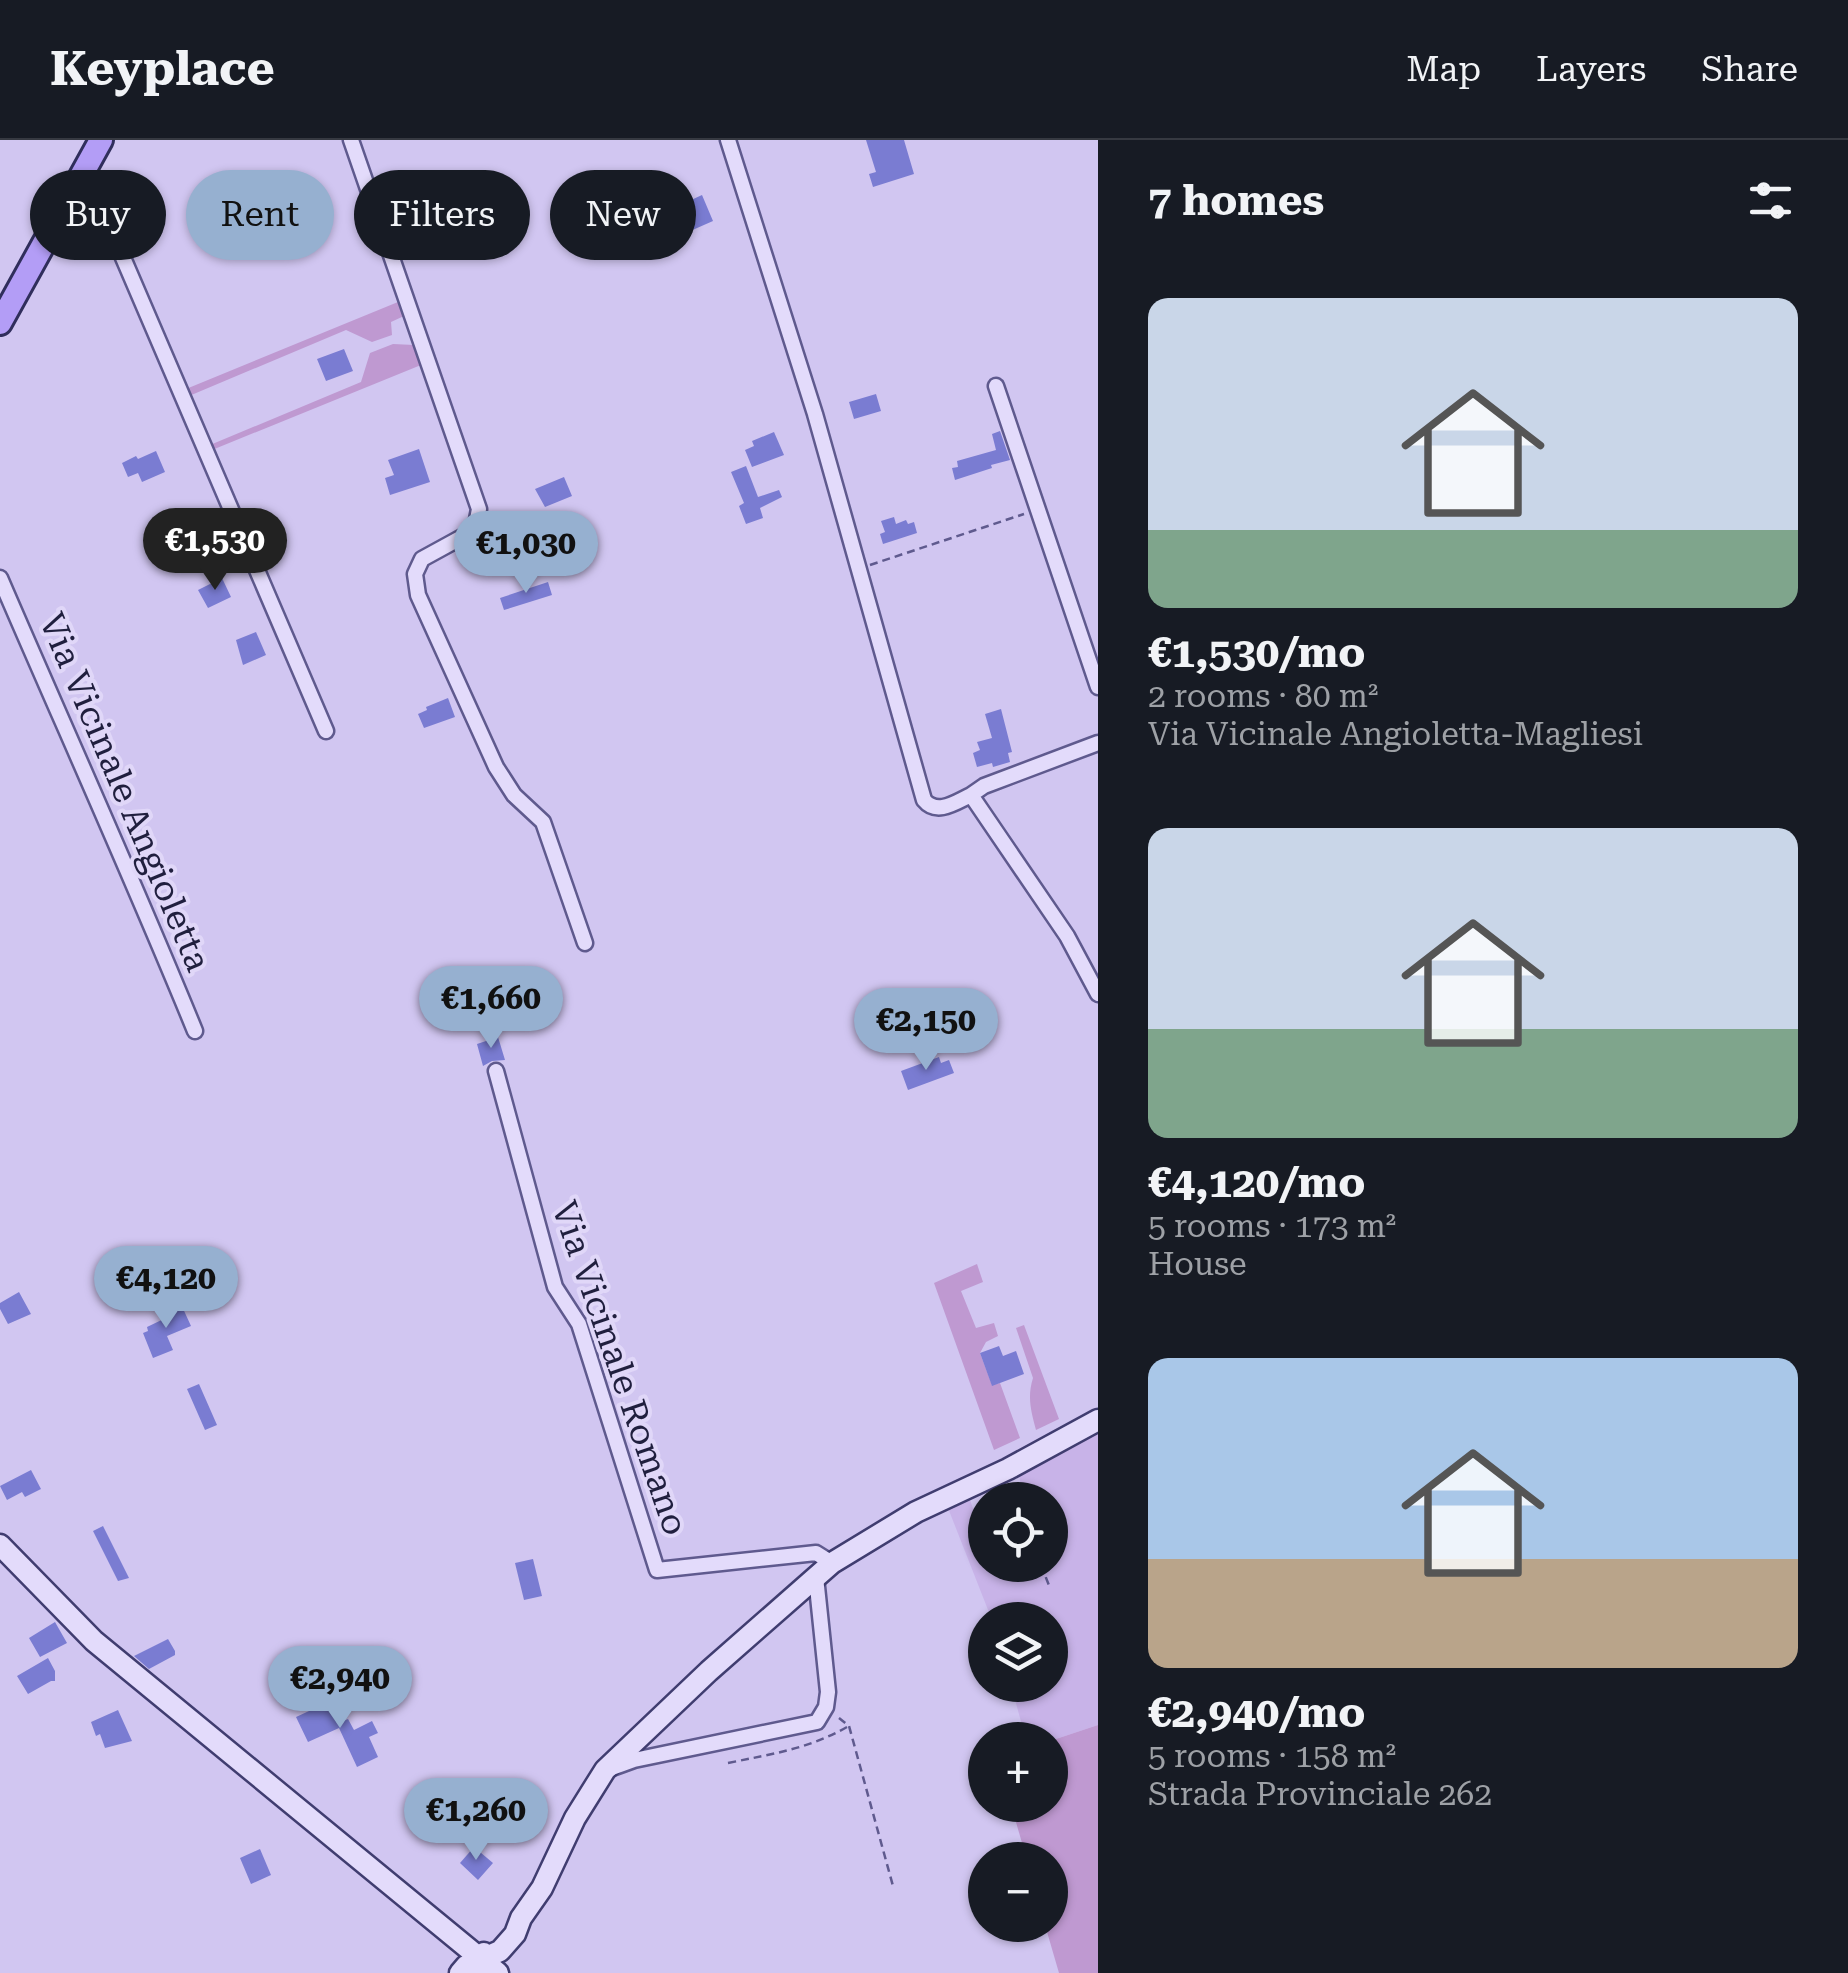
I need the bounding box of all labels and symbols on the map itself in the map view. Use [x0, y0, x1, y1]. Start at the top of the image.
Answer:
pin: €1,530 [134, 508, 296, 593]
pin: €1,030 [445, 511, 607, 596]
street label: Via Vicinale Angioletta [30, 607, 219, 977]
pin: €1,660 [410, 966, 572, 1051]
pin: €2,150 [845, 988, 1007, 1073]
street label: Via Vicinale Romano [543, 1196, 696, 1541]
pin: €4,120 [85, 1246, 247, 1331]
pin: €2,940 [259, 1646, 421, 1731]
pin: €1,260 [395, 1778, 557, 1863]

